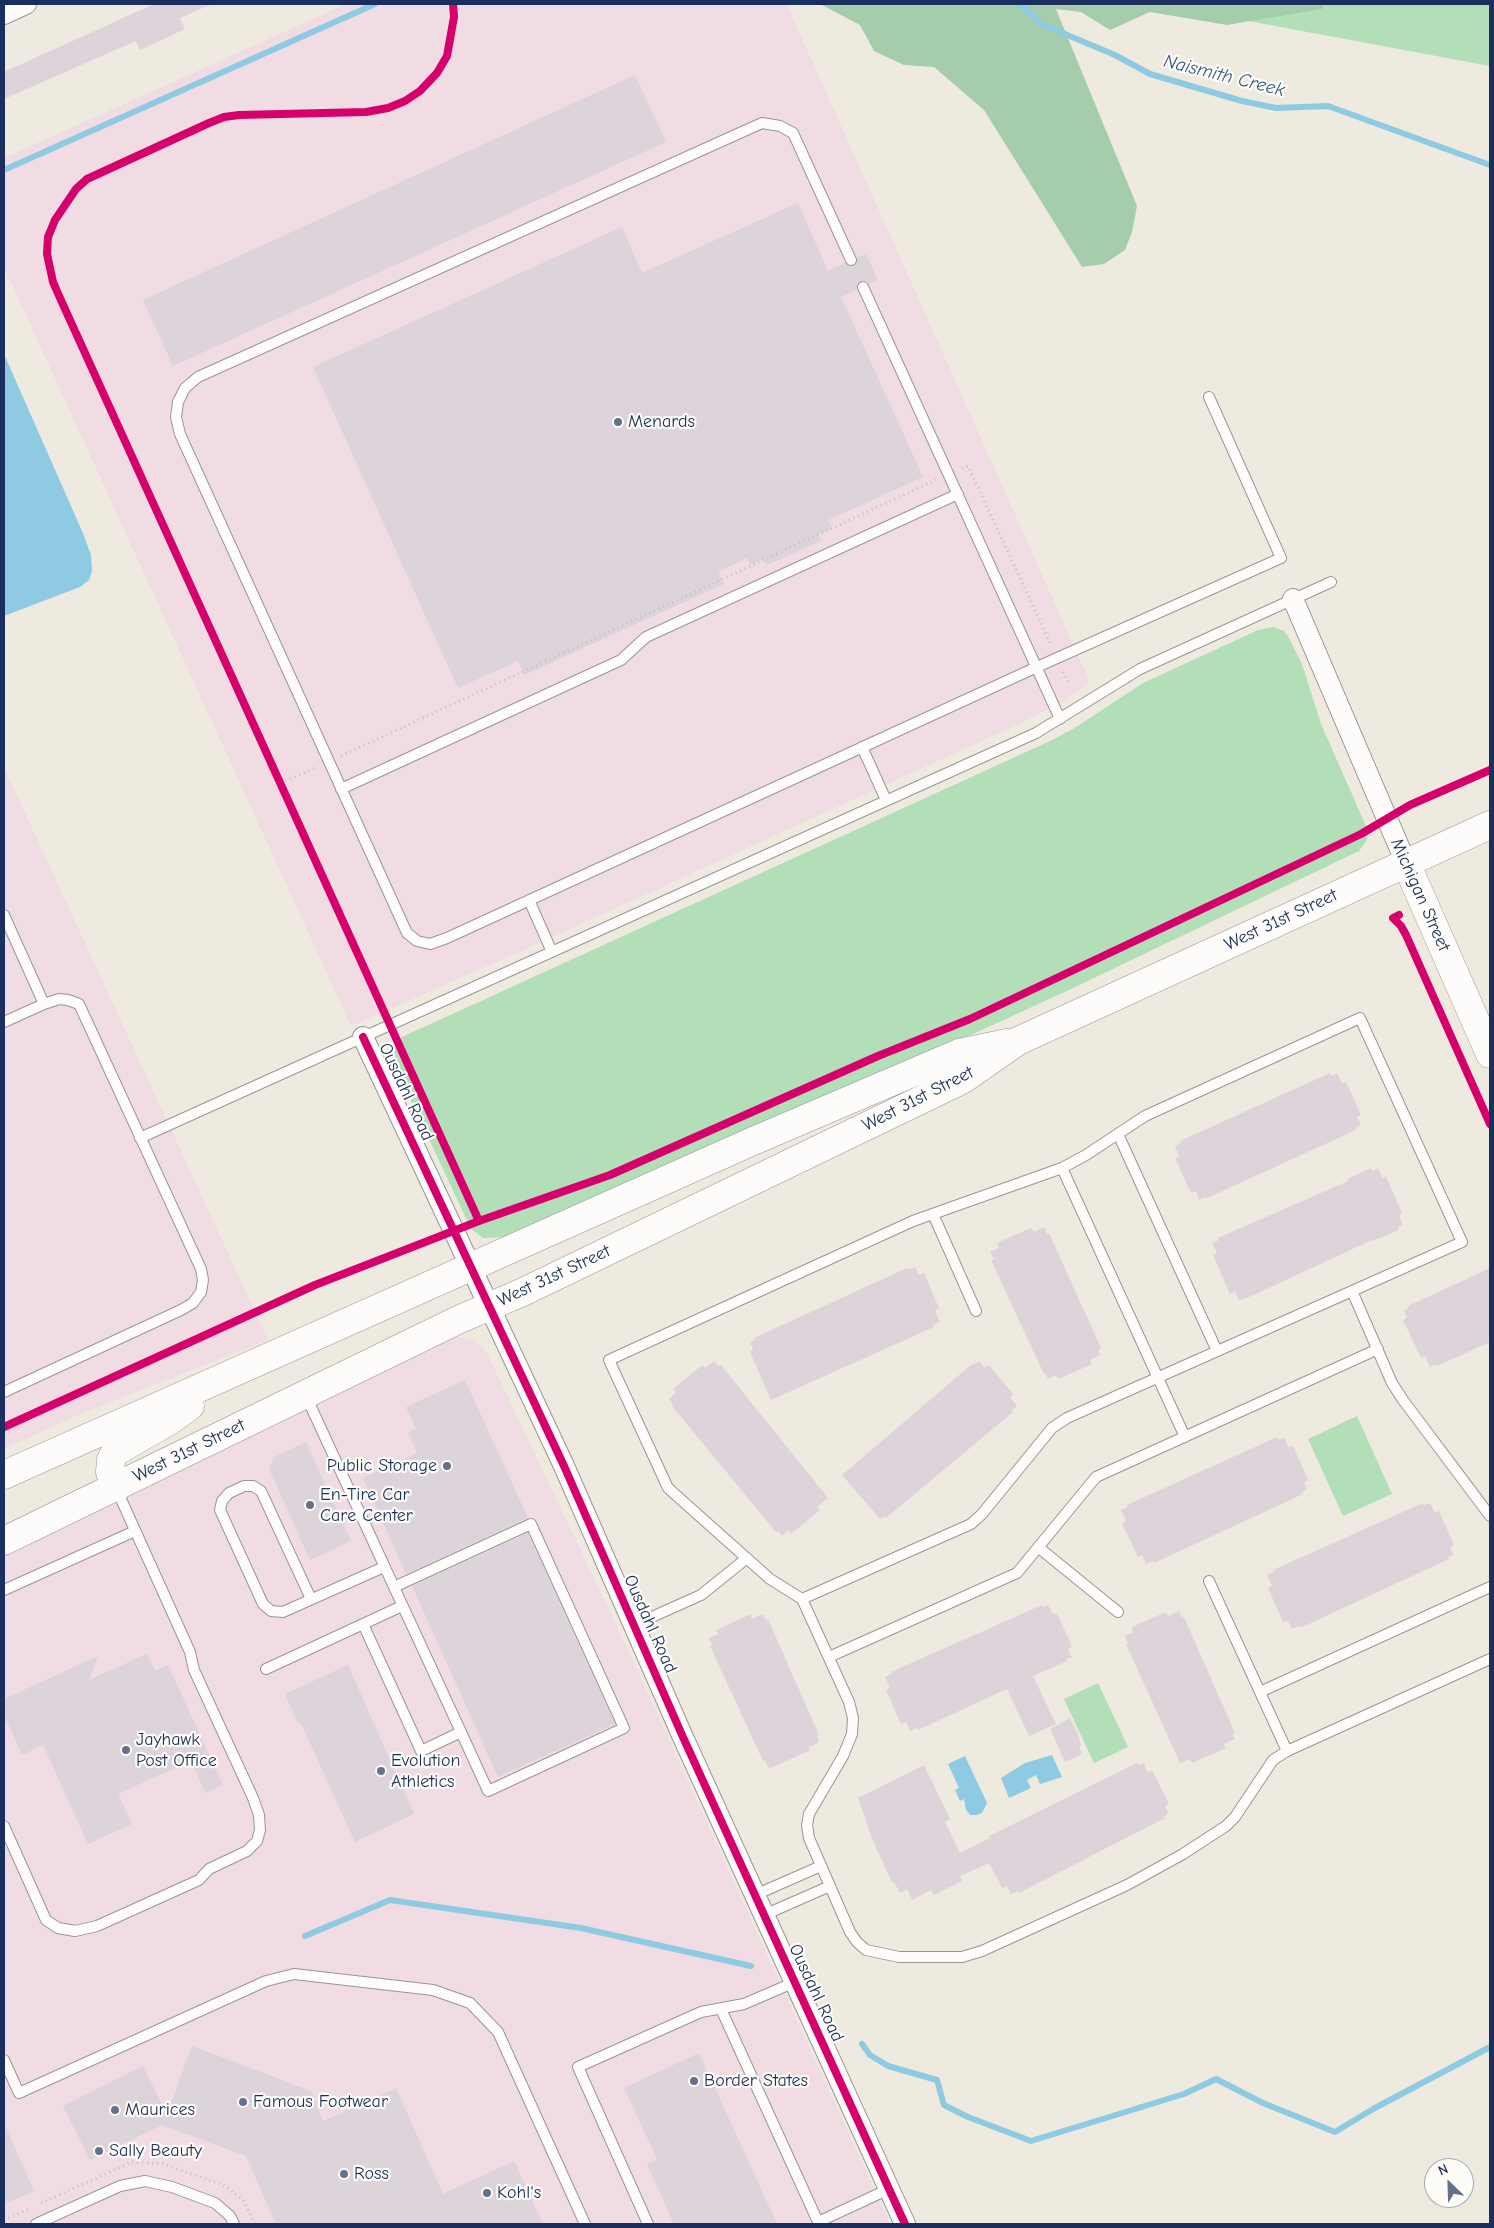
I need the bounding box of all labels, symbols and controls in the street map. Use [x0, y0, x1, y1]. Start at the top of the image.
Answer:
water label: Naismith Creek [1161, 50, 1287, 102]
place label: Menards [628, 411, 695, 433]
marker: Menards [612, 416, 624, 428]
street label: Michigan Street [1385, 835, 1455, 955]
street label: West 31st Street [1221, 884, 1341, 956]
street label: Ousdahl Road [374, 1040, 438, 1144]
street label: West 31st Street [859, 1062, 977, 1136]
street label: West 31st Street [494, 1240, 614, 1312]
street label: West 31st Street [129, 1415, 249, 1487]
place label: Public Storage [327, 1455, 437, 1477]
marker: Public Storage [441, 1460, 453, 1472]
place label: En-Tire Car Care Center [320, 1484, 413, 1526]
marker: En-Tire Car Care Center [304, 1499, 316, 1511]
street label: Ousdahl Road [619, 1571, 681, 1677]
place label: Jayhawk Post Office [136, 1729, 217, 1772]
marker: Jayhawk Post Office [120, 1744, 132, 1756]
place label: Evolution Athletics [391, 1750, 460, 1792]
marker: Evolution Athletics [375, 1765, 387, 1777]
street label: Ousdahl Road [784, 1941, 848, 2045]
place label: Border States [704, 2070, 808, 2092]
marker: Border States [688, 2075, 700, 2087]
place label: Famous Footwear [253, 2091, 388, 2113]
marker: Famous Footwear [237, 2096, 249, 2108]
place label: Maurices [125, 2099, 195, 2121]
marker: Maurices [109, 2104, 121, 2116]
place label: Sally Beauty [109, 2140, 202, 2162]
marker: Sally Beauty [93, 2145, 105, 2157]
north arrow [1424, 2158, 1474, 2208]
text: N [1435, 2160, 1451, 2179]
place label: Ross [354, 2163, 389, 2185]
marker: Ross [338, 2168, 350, 2180]
place label: Kohl's [497, 2182, 541, 2204]
marker: Kohl's [481, 2187, 493, 2199]

